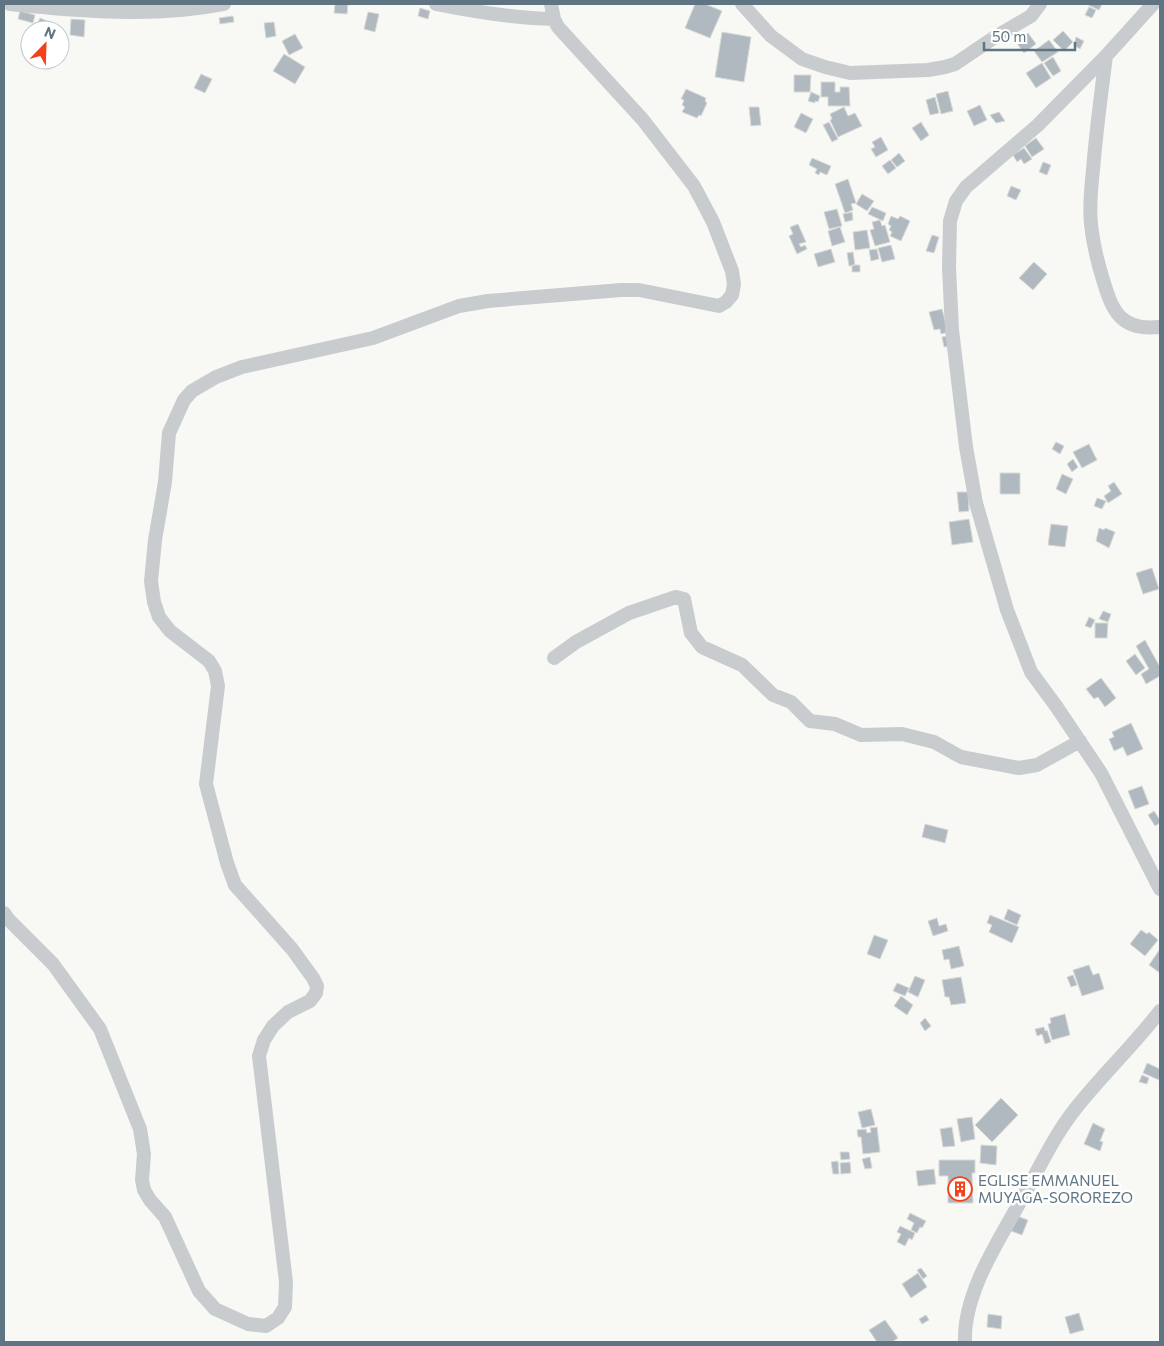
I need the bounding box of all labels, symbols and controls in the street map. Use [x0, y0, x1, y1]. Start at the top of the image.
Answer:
north arrow [20, 20, 70, 70]
scale bar [984, 20, 1075, 52]
text: N [42, 23, 58, 42]
text: 50 m [992, 27, 1026, 45]
place label: EGLISE EMMANUEL MUYAGA-SOROREZO [978, 1171, 1133, 1206]
building icon: EGLISE EMMANUEL MUYAGA-SOROREZO [947, 1176, 973, 1202]

